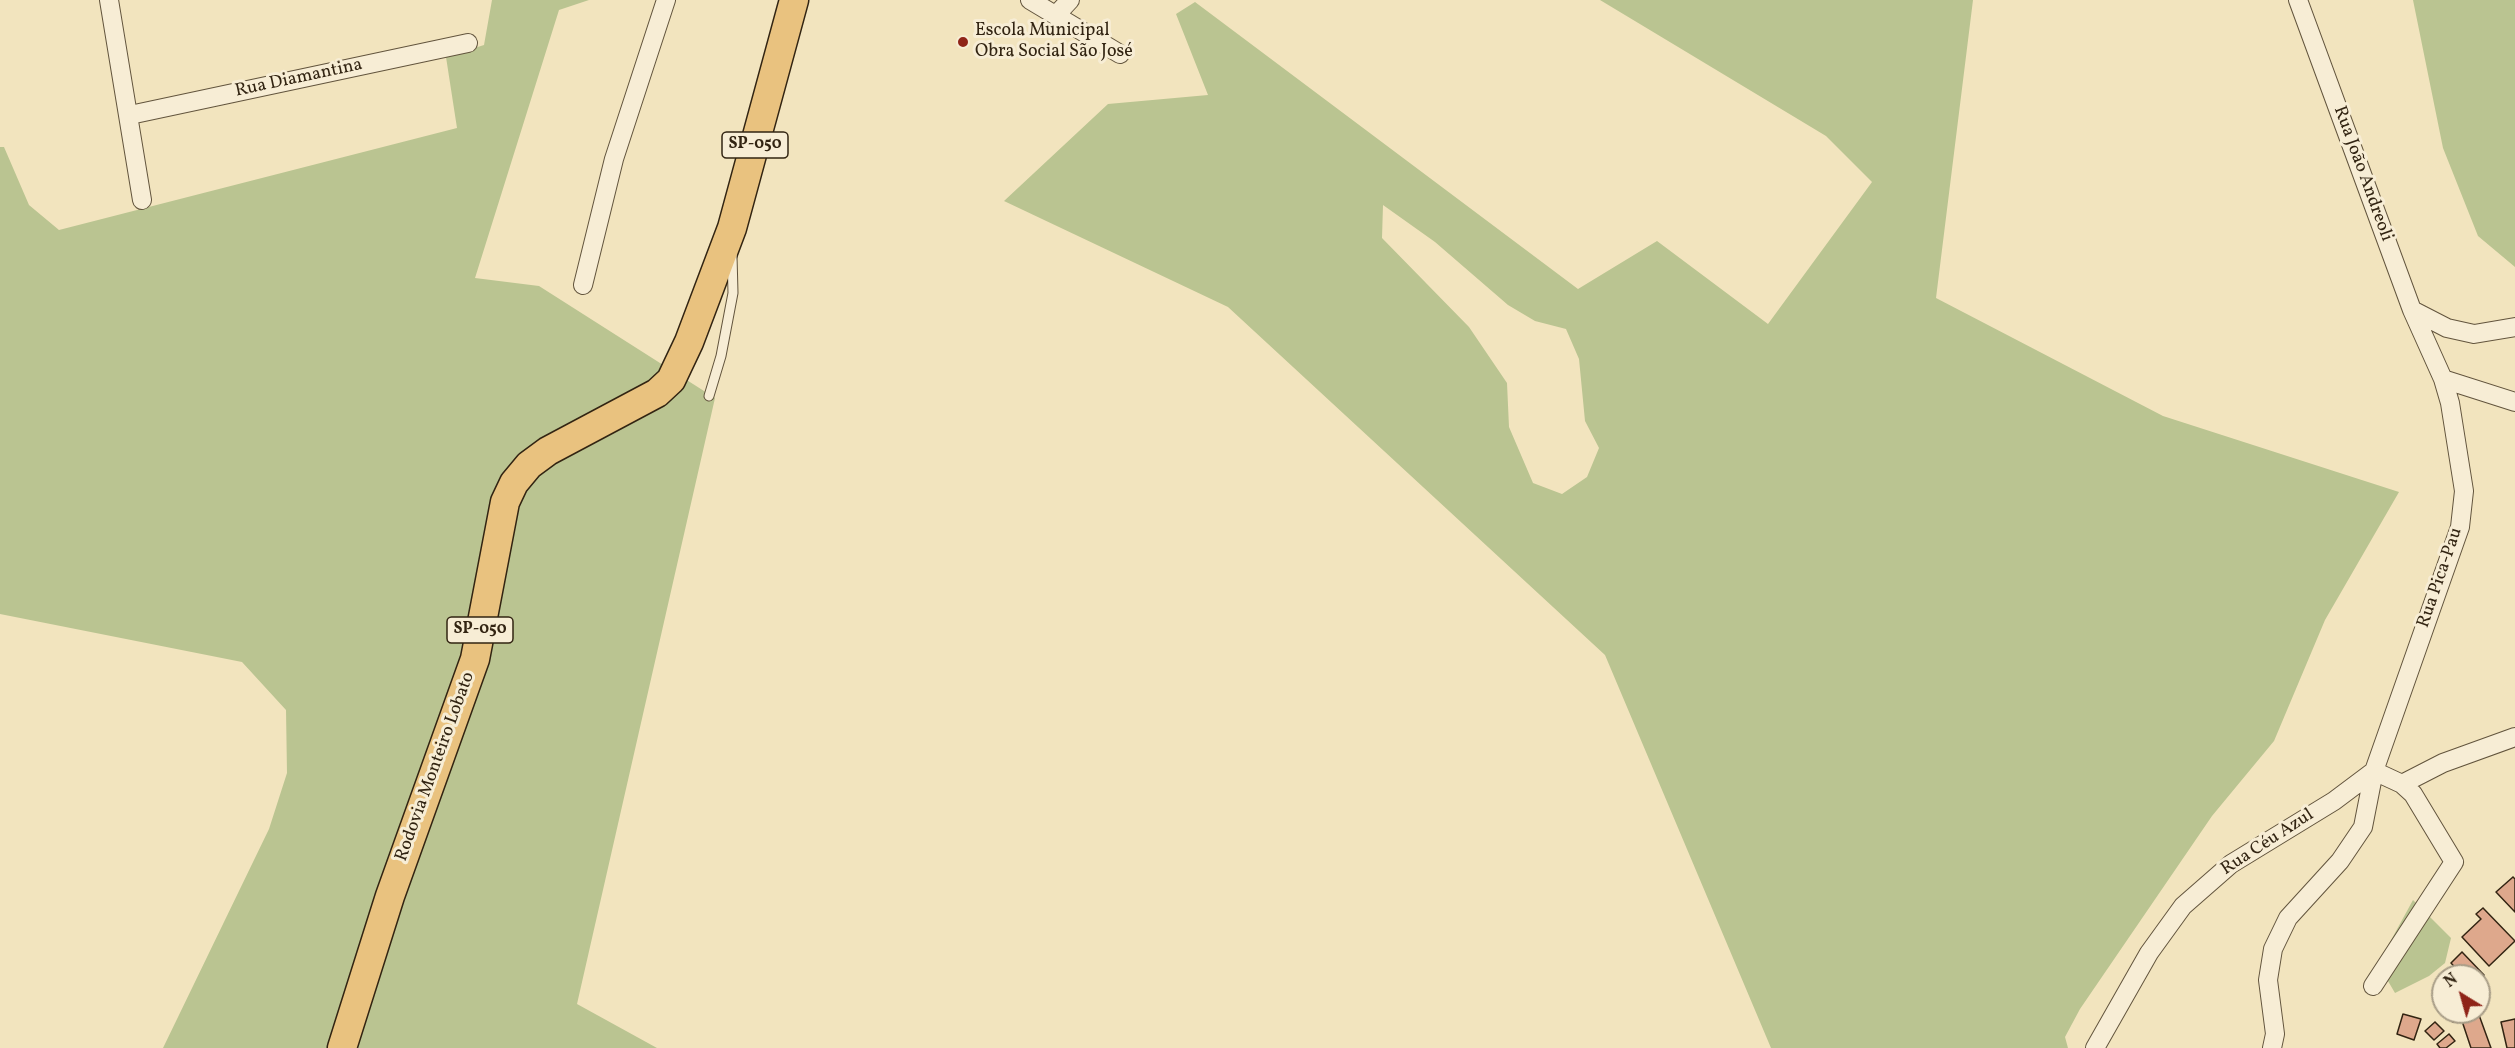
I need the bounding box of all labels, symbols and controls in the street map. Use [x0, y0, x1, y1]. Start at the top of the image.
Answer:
place label: Escola Municipal Obra Social São José [975, 21, 1133, 63]
marker: Escola Municipal Obra Social São José [956, 35, 970, 49]
street label: Rua Diamantina [233, 55, 365, 103]
street label: Rua João Andreoli [2327, 103, 2397, 245]
road number: SP-050 [722, 132, 788, 158]
street label: Rua Pica-Pau [2414, 525, 2468, 631]
road number: SP-050 [447, 617, 513, 643]
street label: Rodovia Monteiro Lobato [392, 669, 480, 865]
street label: Rua Céu Azul [2218, 805, 2318, 881]
north arrow [2431, 964, 2491, 1024]
text: N [2440, 969, 2463, 994]

